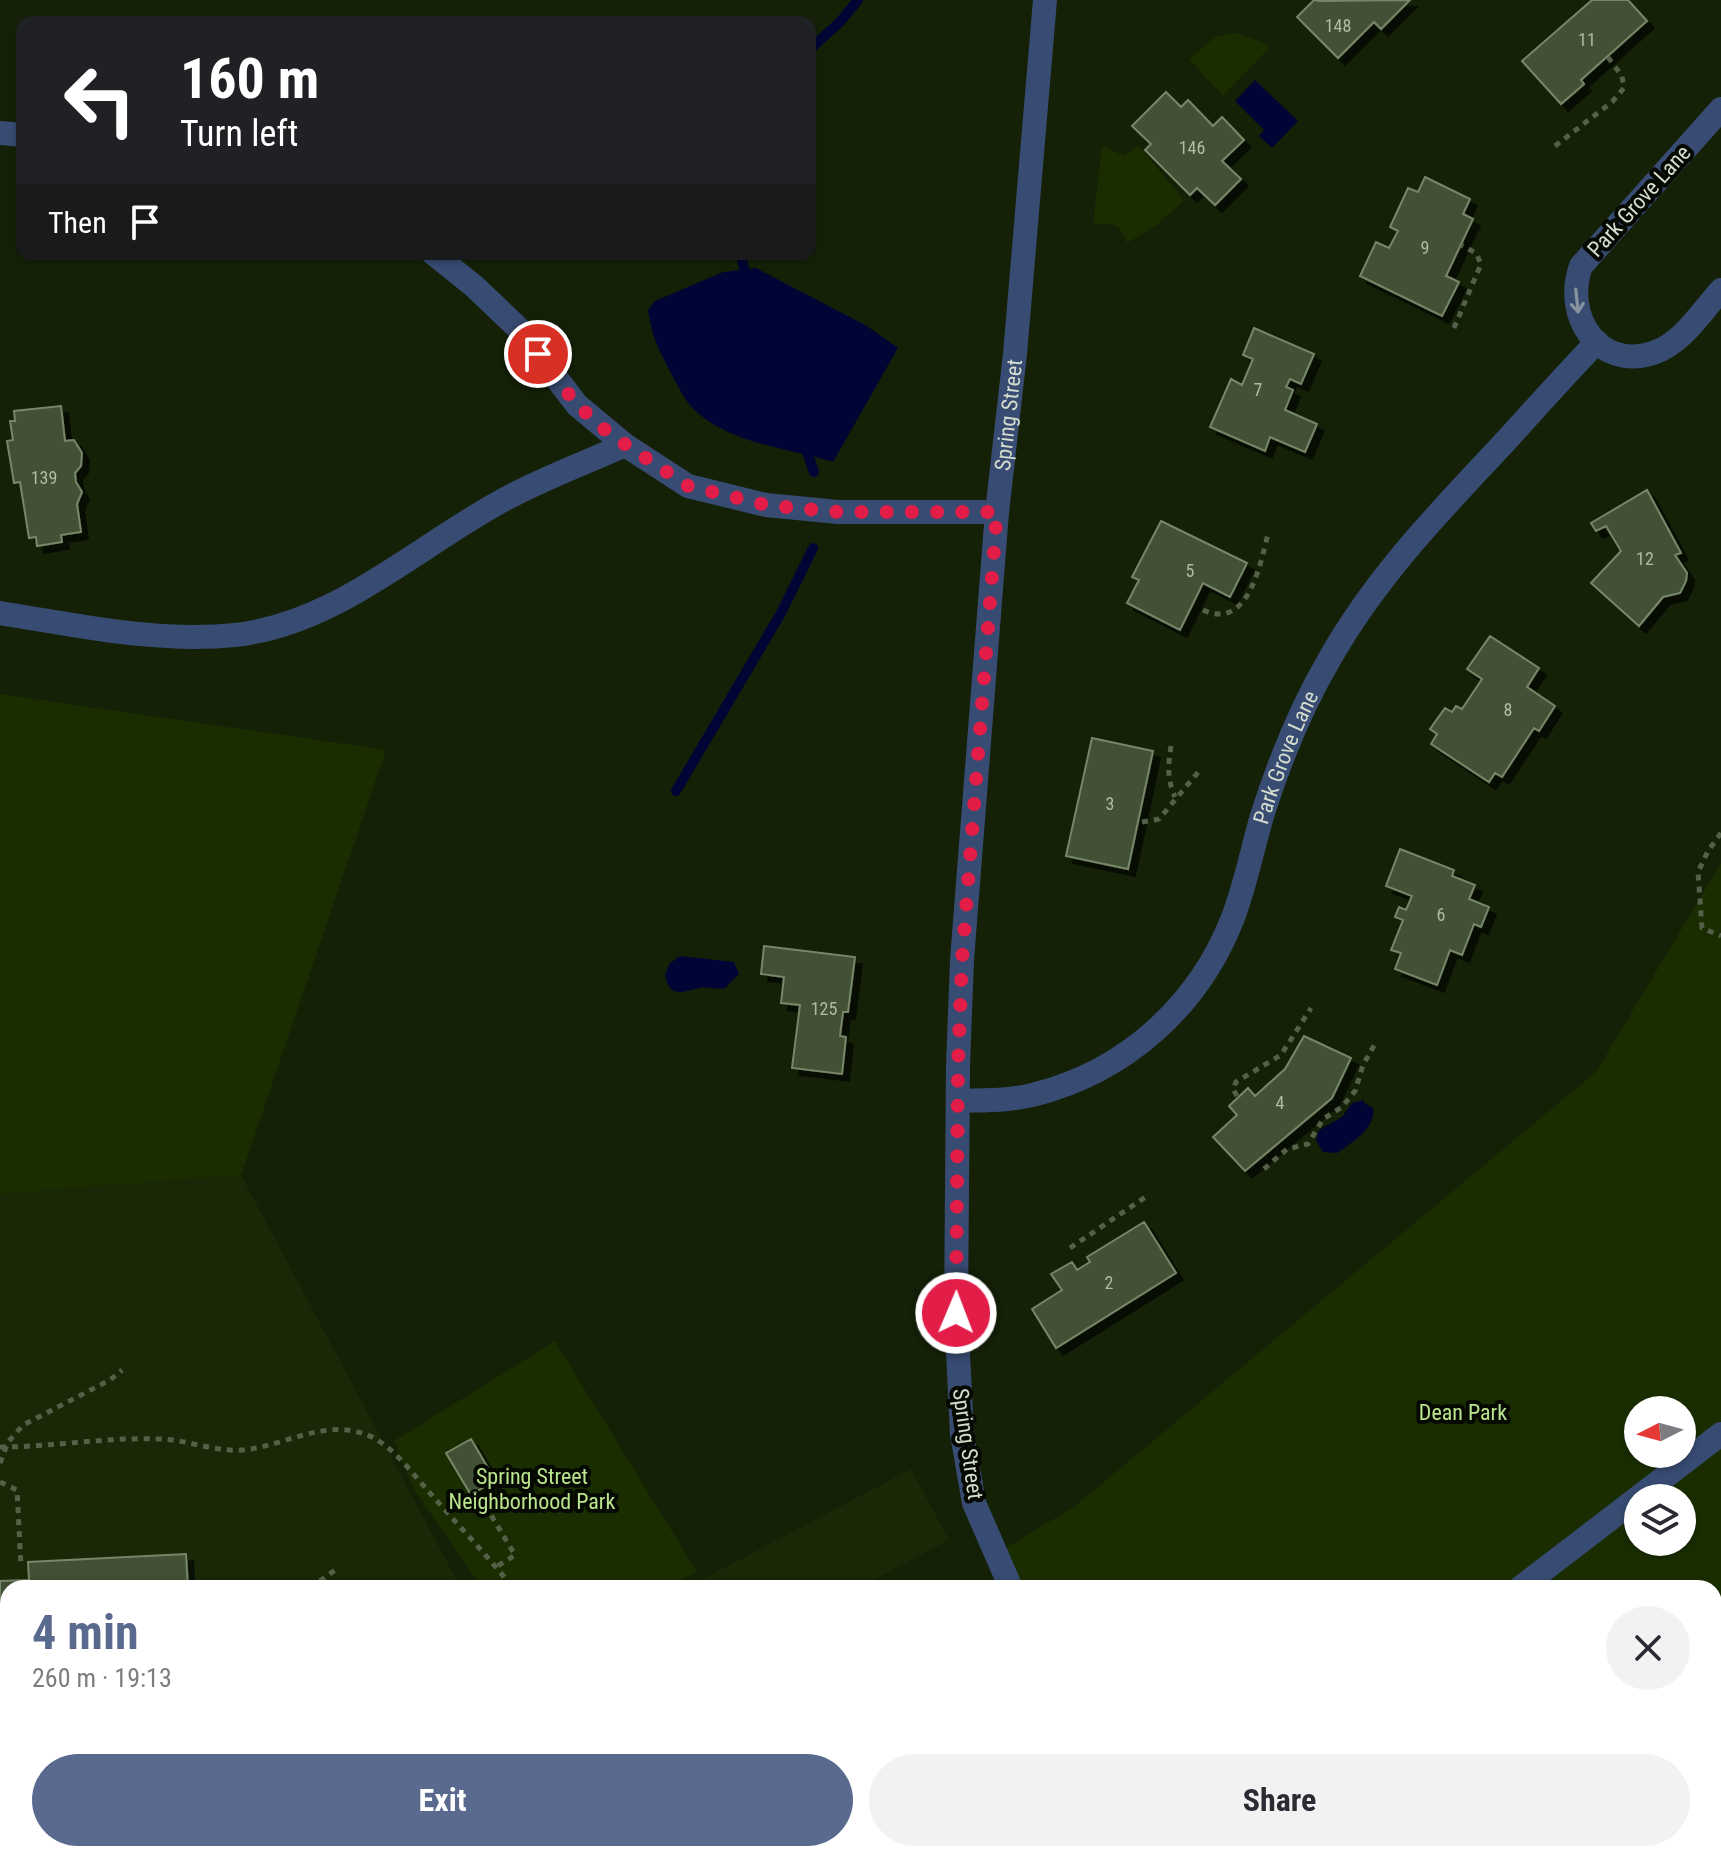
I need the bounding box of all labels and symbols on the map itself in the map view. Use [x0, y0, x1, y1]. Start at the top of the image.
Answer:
house number: 148 [1325, 15, 1351, 36]
house number: 11 [1578, 29, 1596, 50]
house number: 146 [1179, 137, 1205, 158]
street label: Park Grove Lane [1582, 140, 1696, 262]
house number: 9 [1421, 237, 1429, 258]
one-way arrow [1569, 287, 1584, 314]
pin [504, 320, 572, 388]
street label: Spring Street [989, 358, 1027, 472]
house number: 7 [1254, 379, 1263, 400]
house number: 139 [31, 467, 57, 488]
house number: 12 [1636, 548, 1654, 569]
house number: 5 [1186, 560, 1195, 581]
street label: Park Grove Lane [1248, 686, 1323, 827]
house number: 8 [1504, 699, 1512, 720]
house number: 3 [1106, 793, 1114, 814]
house number: 6 [1437, 904, 1445, 925]
house number: 125 [811, 998, 837, 1019]
house number: 4 [1276, 1092, 1285, 1113]
position arrow [914, 1271, 998, 1355]
house number: 2 [1105, 1272, 1114, 1293]
street label: Spring Street [948, 1387, 988, 1501]
north arrow [1624, 1396, 1696, 1468]
park label: Dean Park [1419, 1400, 1507, 1425]
park label: Spring Street Neighborhood Park [449, 1464, 616, 1514]

